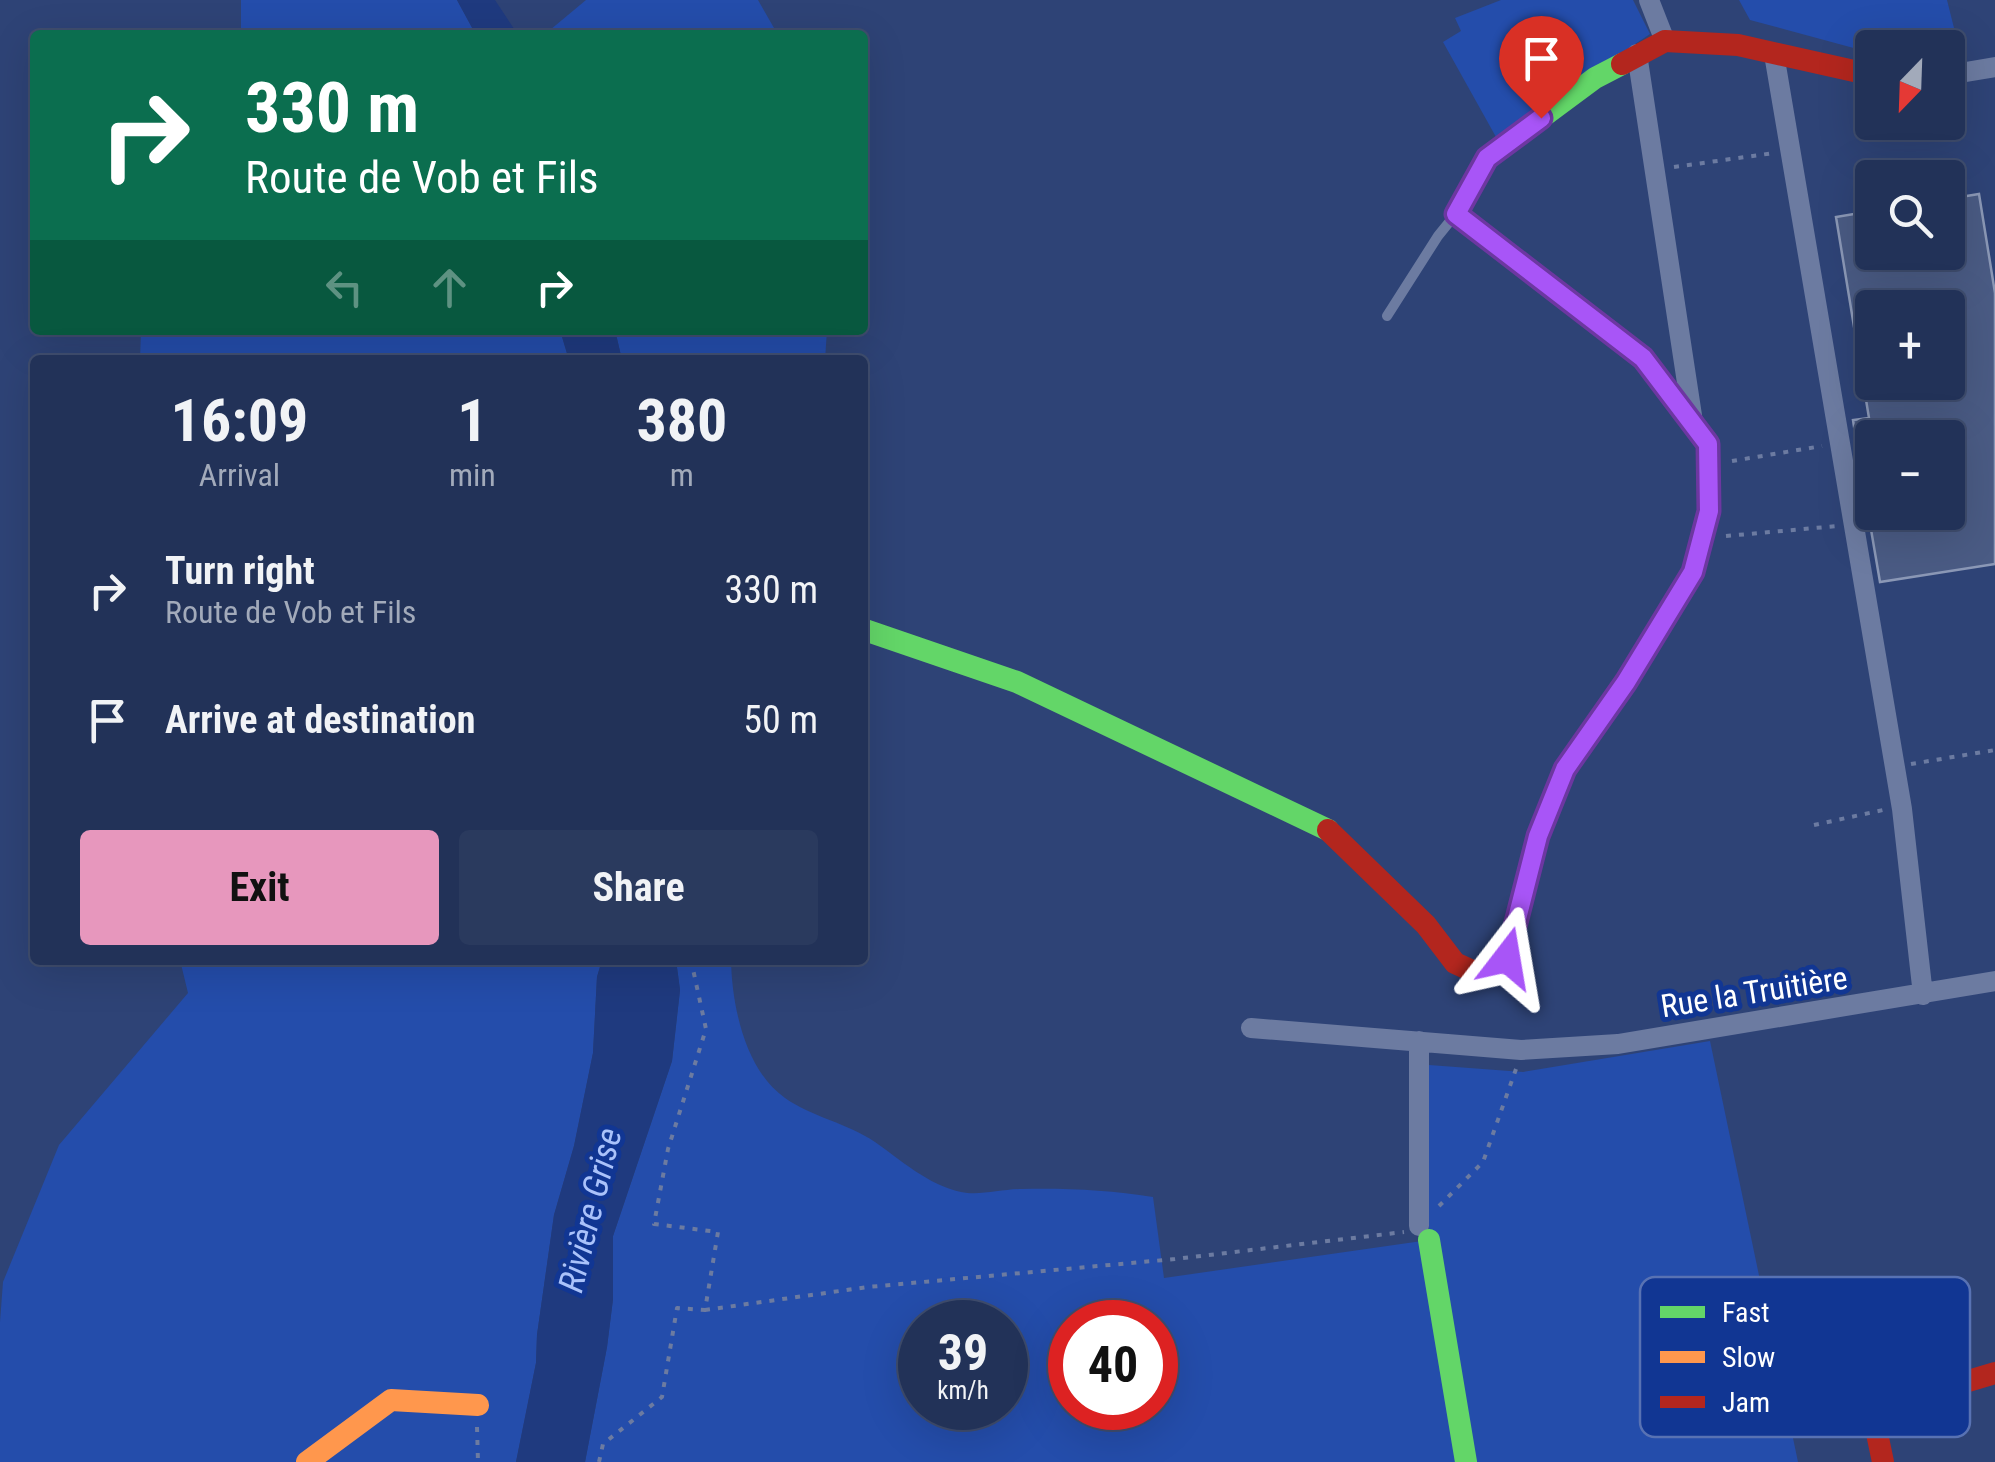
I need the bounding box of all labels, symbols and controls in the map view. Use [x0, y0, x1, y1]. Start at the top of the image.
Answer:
pin [1499, 16, 1584, 119]
north arrow [1855, 30, 1965, 140]
map controls [1855, 30, 1965, 530]
icon: arrive [1514, 31, 1569, 86]
text: 330 m [245, 67, 419, 149]
icon: right [80, 70, 210, 200]
text: Route de Vob et Fils [245, 151, 599, 204]
button: search [1855, 160, 1965, 270]
icon: left [317, 260, 372, 315]
icon: ahead [422, 260, 477, 315]
icon: right [527, 260, 582, 315]
button: + [1855, 290, 1965, 400]
text: 16:09 [171, 385, 308, 456]
text: 1 [457, 385, 488, 456]
text: 380 [636, 385, 727, 456]
button: − [1855, 420, 1965, 530]
text: Arrival [199, 456, 280, 494]
text: min [449, 456, 496, 494]
text: m [670, 456, 694, 494]
text: Turn right [165, 549, 315, 593]
icon: right [80, 563, 135, 618]
text: 330 m [724, 568, 818, 612]
text: Route de Vob et Fils [165, 593, 416, 631]
icon: arrive [80, 693, 135, 748]
text: Arrive at destination [165, 698, 475, 742]
text: 50 m [743, 698, 818, 742]
button: Exit [80, 830, 439, 945]
button: Share [459, 830, 818, 945]
position arrow [1455, 906, 1559, 1010]
street label: Rue la Truitière [1658, 958, 1850, 1026]
water label: Rivière Grise [550, 1124, 631, 1296]
legend [1640, 1277, 1970, 1437]
text: Fast [1722, 1296, 1769, 1329]
speed limit sign: 40 [1048, 1300, 1178, 1430]
text: 39 [938, 1324, 988, 1382]
text: Slow [1722, 1341, 1775, 1374]
text: km/h [937, 1376, 989, 1405]
text: Jam [1722, 1386, 1770, 1419]

